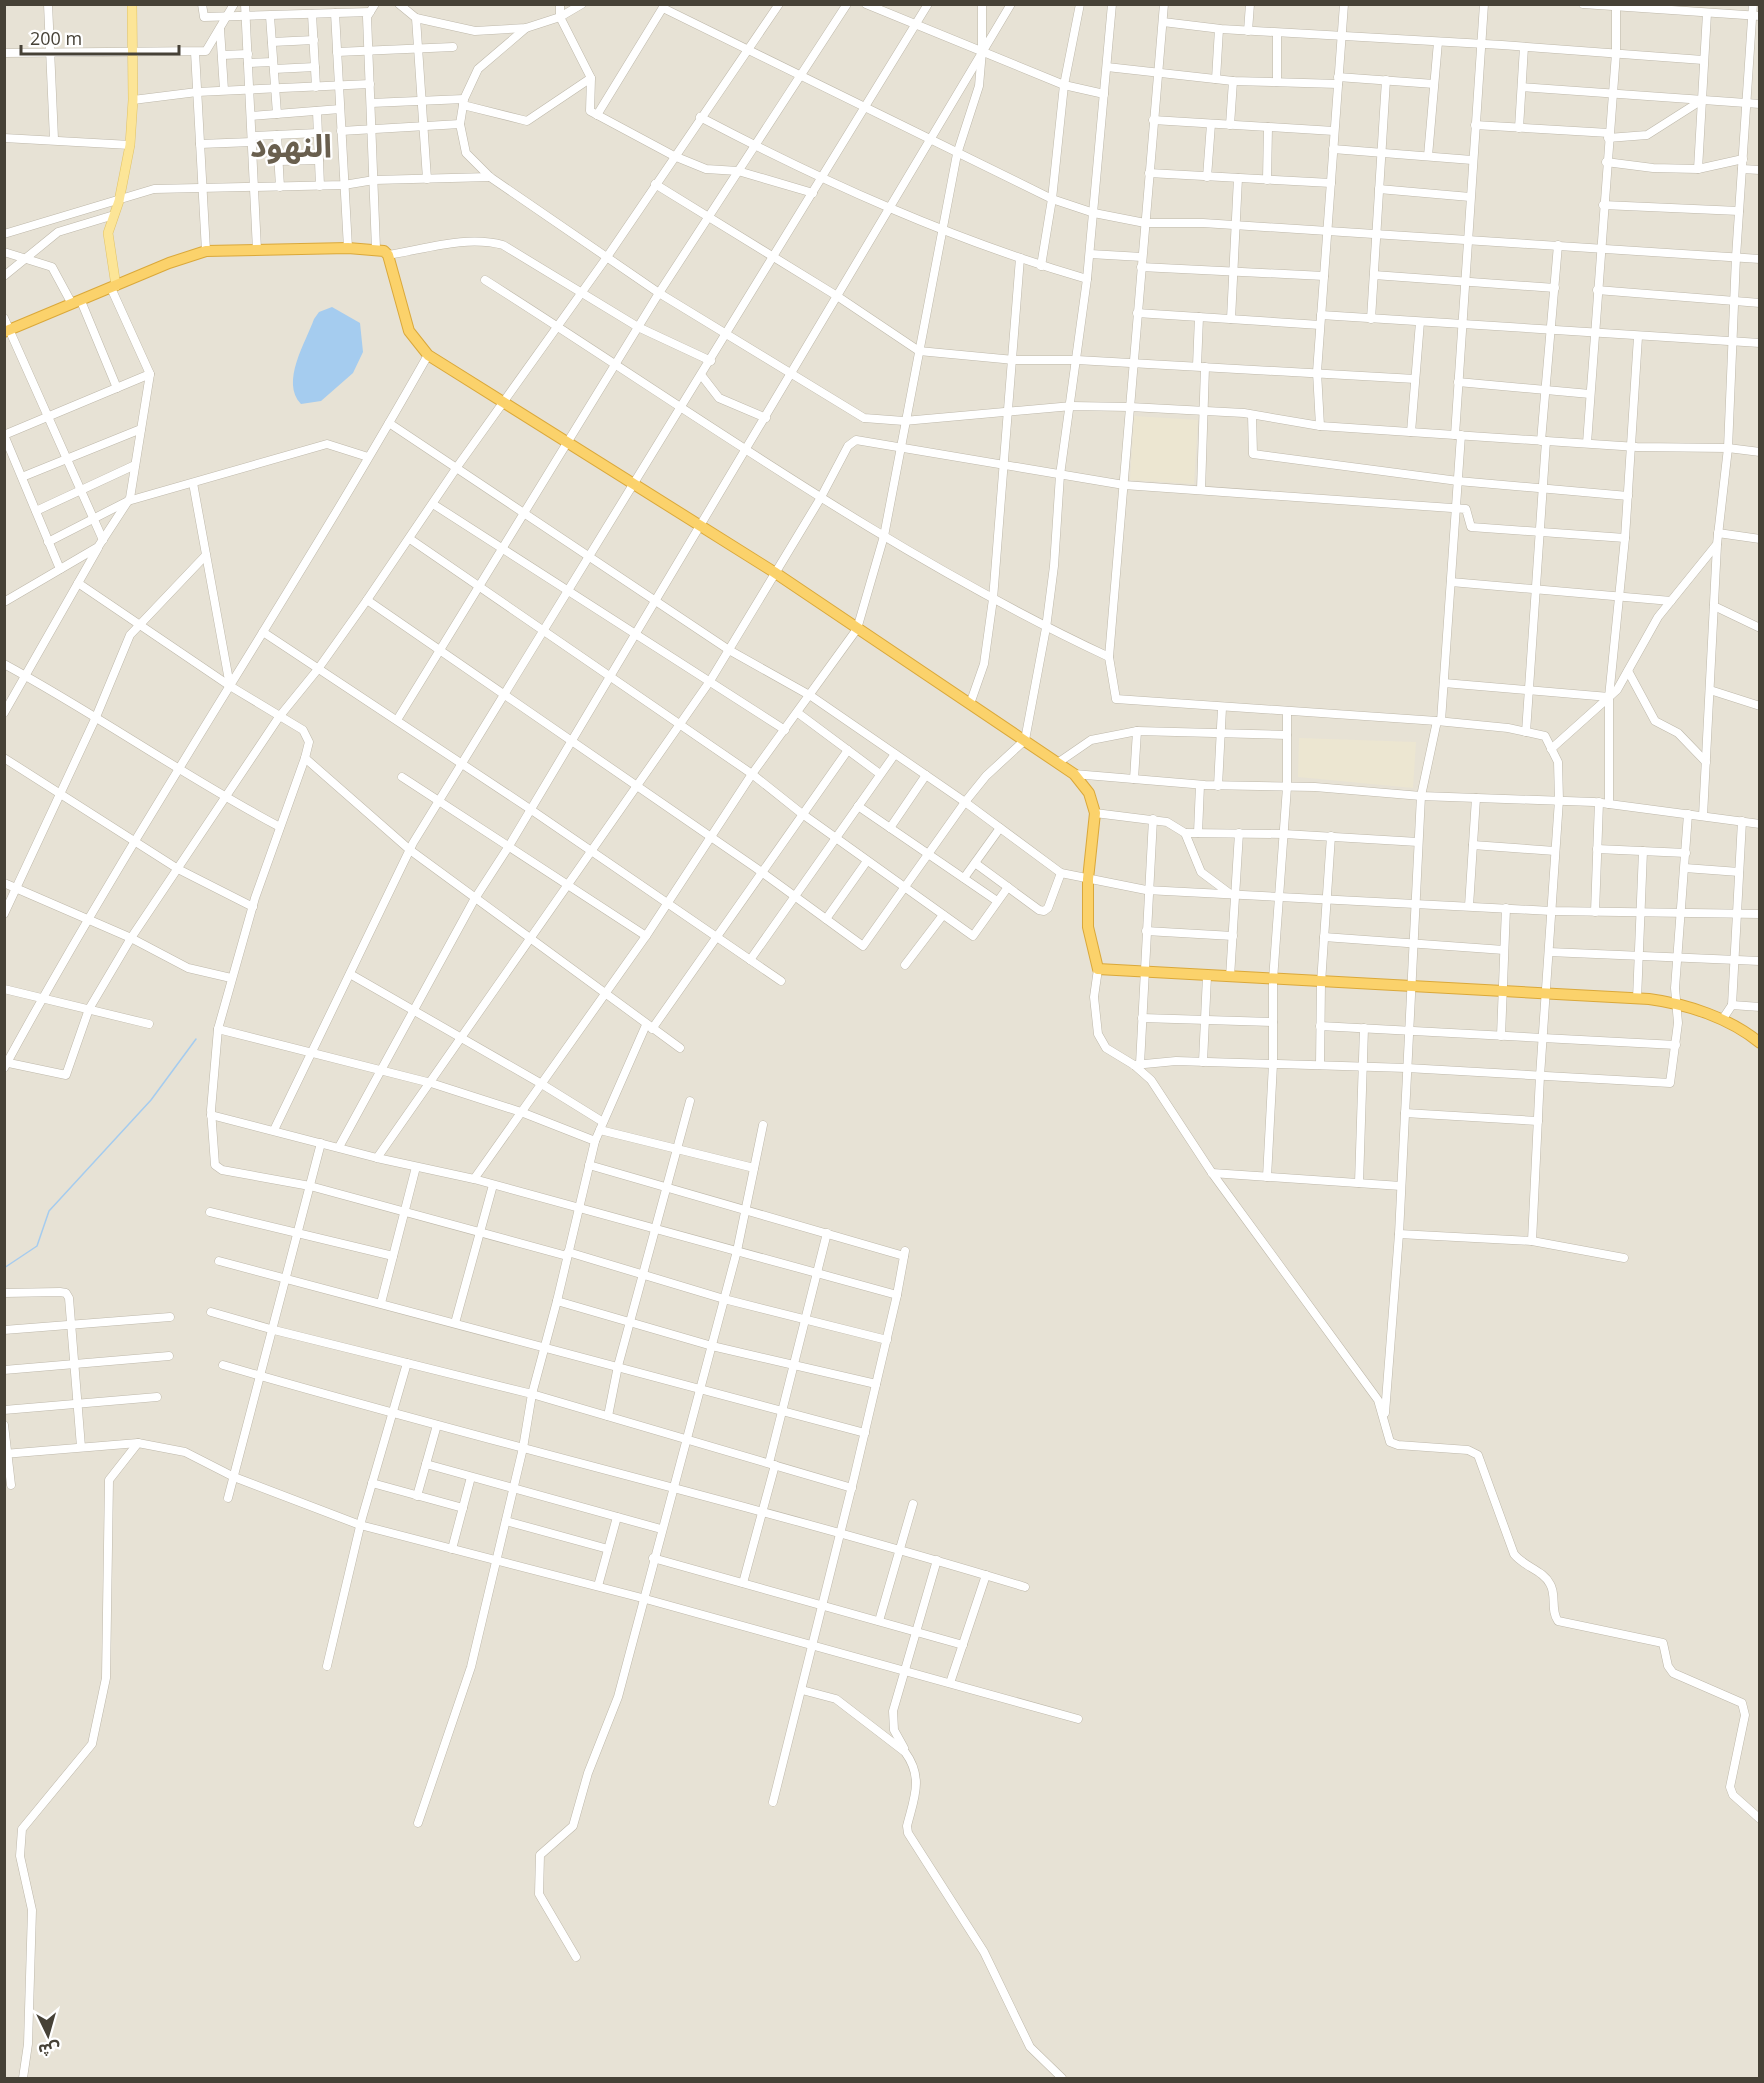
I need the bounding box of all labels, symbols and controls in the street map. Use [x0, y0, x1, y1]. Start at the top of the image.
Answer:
scale bar [21, 18, 178, 56]
text: 200 m [30, 26, 82, 50]
district label: النهود [250, 123, 332, 166]
north arrow [18, 2005, 78, 2065]
text: ش [37, 2038, 61, 2062]

